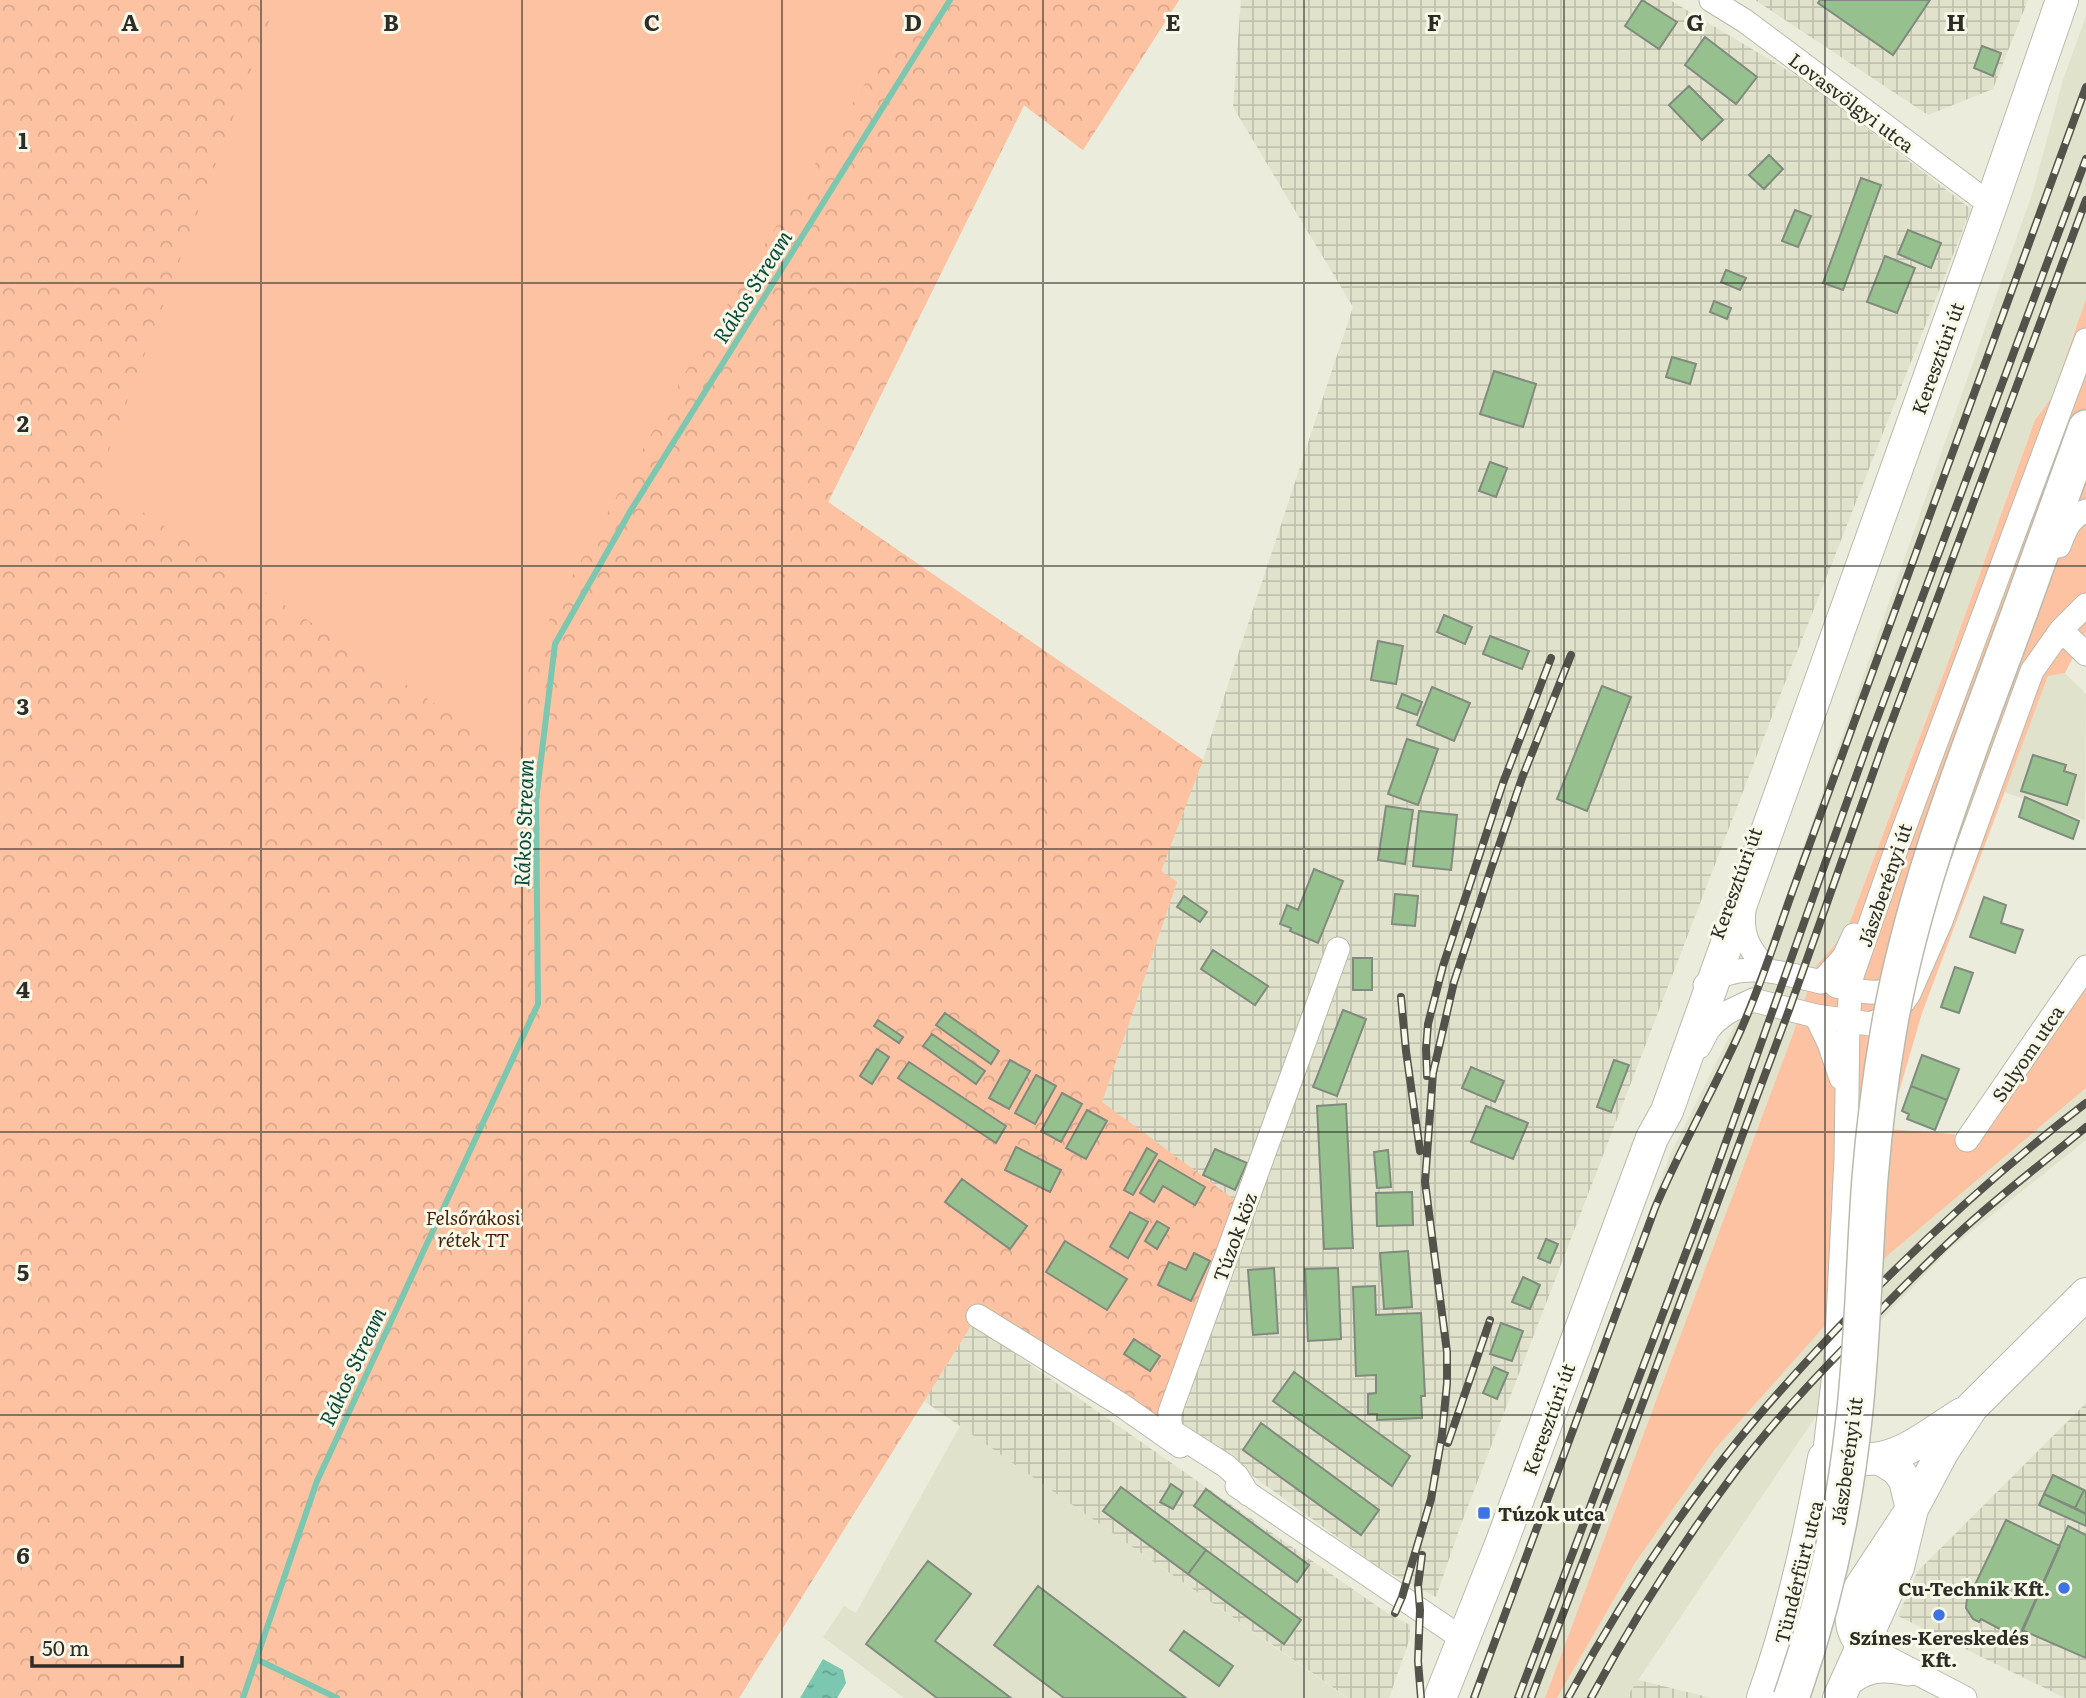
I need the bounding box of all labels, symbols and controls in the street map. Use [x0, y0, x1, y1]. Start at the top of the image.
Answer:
text: A [121, 4, 139, 38]
text: B [383, 4, 399, 38]
text: C [644, 4, 660, 38]
text: D [904, 4, 922, 38]
text: E [1165, 4, 1181, 38]
text: F [1427, 4, 1442, 38]
text: G [1686, 4, 1704, 38]
text: H [1946, 4, 1966, 38]
street label: Lovasvölgyi utca [1783, 45, 1921, 159]
text: 1 [18, 122, 28, 156]
water label: Rákos Stream [704, 223, 798, 349]
street label: Keresztúri út [1904, 298, 1970, 418]
text: 2 [17, 405, 29, 439]
text: 3 [17, 688, 29, 722]
water label: Rákos Stream [504, 758, 540, 888]
street label: Jászberényi út [1850, 819, 1918, 951]
street label: Keresztúri út [1702, 823, 1768, 943]
text: 4 [16, 971, 30, 1005]
street label: Sulyom utca [1984, 998, 2070, 1107]
street label: Túzok köz [1205, 1189, 1263, 1285]
park label: Felsőrákosi rétek TT [426, 1203, 521, 1253]
text: 5 [17, 1254, 29, 1288]
water label: Rákos Stream [310, 1301, 392, 1431]
street label: Keresztúri út [1515, 1359, 1581, 1479]
street label: Jászberényi út [1823, 1395, 1869, 1527]
street label: Tündérfürt utca [1767, 1497, 1830, 1647]
place label: Túzok utca [1498, 1499, 1605, 1527]
marker: Túzok utca [1476, 1505, 1492, 1521]
text: 6 [16, 1537, 30, 1571]
place label: Cu-Technik Kft. [1898, 1574, 2050, 1602]
marker: Cu-Technik Kft. [2056, 1580, 2072, 1596]
marker: Színes-Kereskedés Kft. [1931, 1607, 1947, 1623]
place label: Színes-Kereskedés Kft. [1849, 1623, 2029, 1673]
scale bar [32, 1624, 182, 1668]
text: 50 m [42, 1631, 89, 1662]

